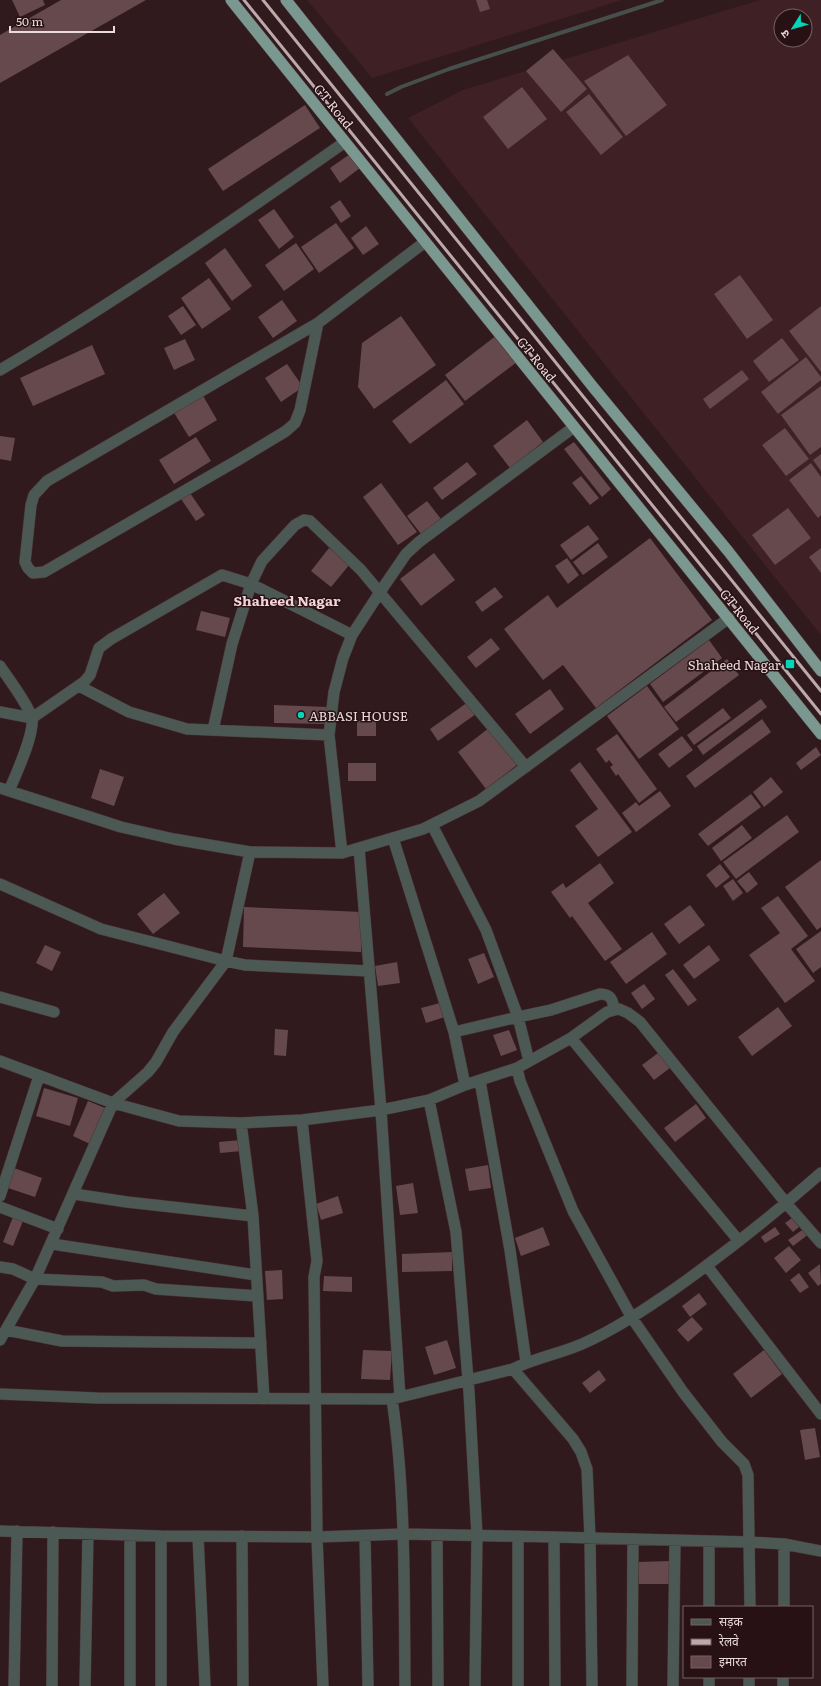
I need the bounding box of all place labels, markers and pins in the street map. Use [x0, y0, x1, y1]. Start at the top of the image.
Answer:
place label: Shaheed Nagar [688, 655, 782, 674]
marker: Shaheed Nagar [784, 658, 796, 670]
place label: ABBASI HOUSE [309, 706, 408, 725]
marker: ABBASI HOUSE [296, 710, 306, 720]

